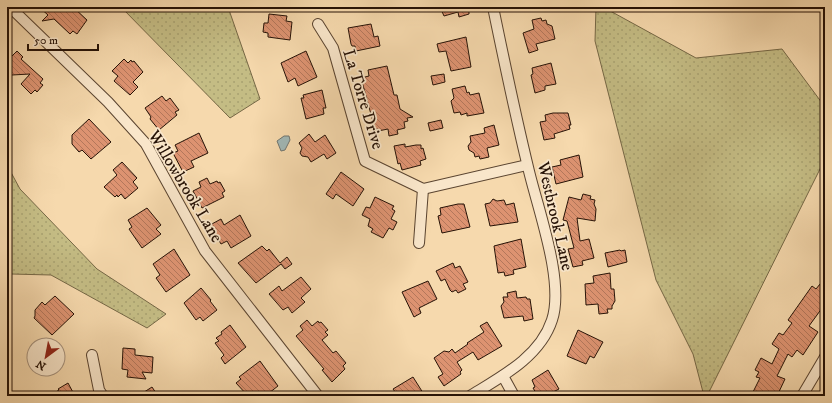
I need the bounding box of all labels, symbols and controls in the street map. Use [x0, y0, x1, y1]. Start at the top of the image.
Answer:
scale bar [28, 26, 98, 52]
text: 50 m [34, 33, 58, 48]
street label: La Torre Drive [337, 47, 389, 152]
street label: Willowbrook Lane [142, 125, 227, 247]
street label: Westbrook Lane [532, 159, 578, 273]
north arrow [26, 337, 66, 377]
text: N [34, 356, 49, 373]

